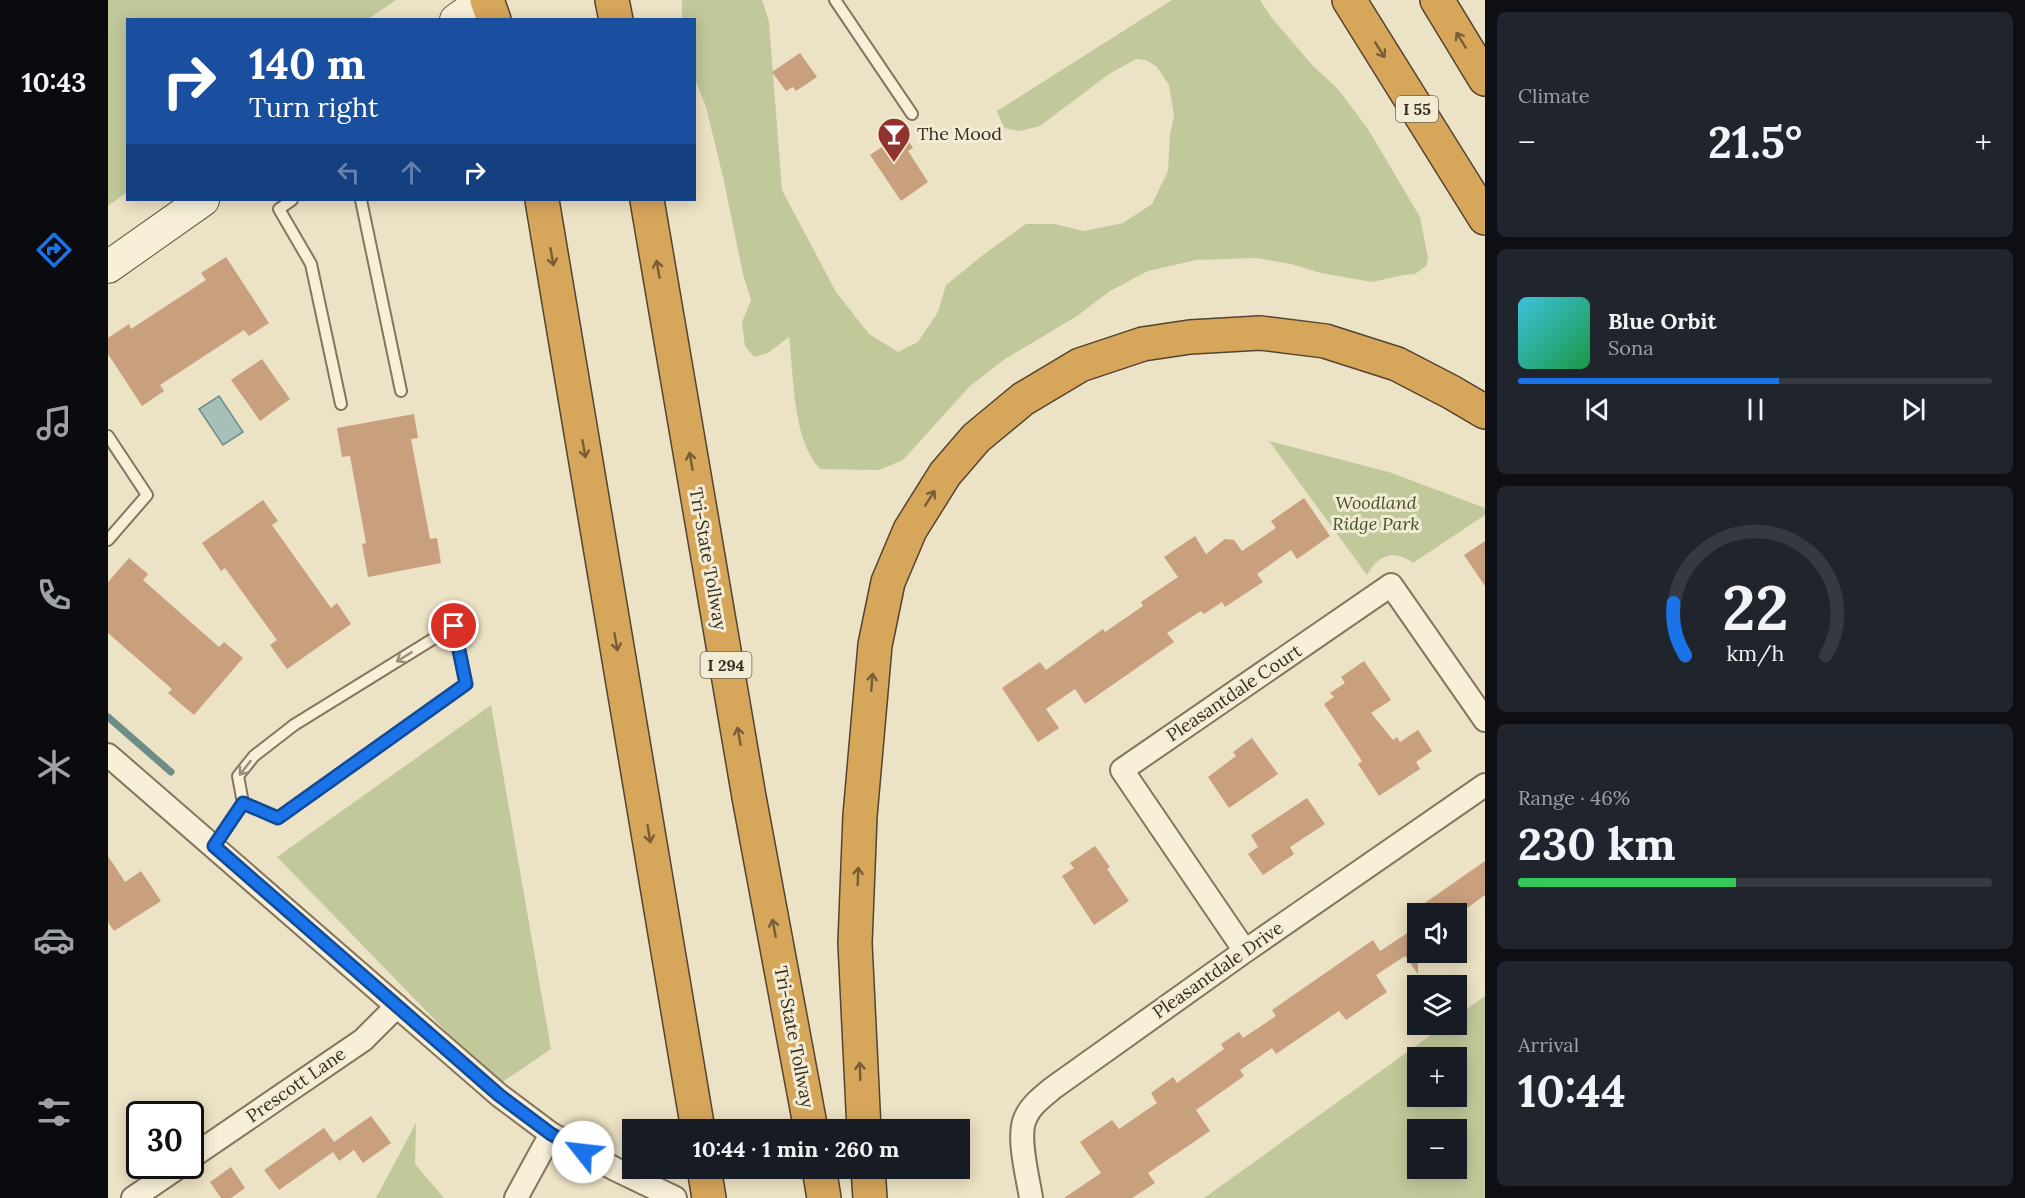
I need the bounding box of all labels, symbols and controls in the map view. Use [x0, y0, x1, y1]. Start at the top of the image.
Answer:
one-way arrow [1455, 32, 1467, 49]
text: 140 m [249, 37, 365, 91]
one-way arrow [1375, 41, 1387, 58]
icon: right [150, 42, 228, 120]
text: 10:43 [22, 65, 86, 99]
text: Climate [1518, 83, 1590, 108]
text: Turn right [249, 90, 378, 124]
road number: I 55 [1396, 96, 1438, 122]
text: 21.5° [1708, 113, 1802, 170]
bar icon: The Mood [876, 116, 912, 163]
text: − [1518, 121, 1536, 163]
text: + [1974, 121, 1992, 163]
place label: The Mood [917, 122, 1002, 145]
icon: left [332, 156, 365, 189]
icon: ahead [395, 156, 428, 189]
icon: right [458, 156, 491, 189]
icon: directions [33, 229, 75, 271]
one-way arrow [546, 247, 557, 267]
one-way arrow [653, 259, 664, 279]
text: Blue Orbit [1608, 307, 1716, 335]
text: Sona [1608, 335, 1654, 360]
icon: previous [1581, 393, 1614, 426]
icon: pause [1739, 393, 1772, 426]
icon: next [1897, 393, 1930, 426]
icon: music [33, 402, 75, 444]
one-way arrow [579, 439, 590, 459]
one-way arrow [686, 451, 697, 471]
street label: Tri-State Tollway [685, 486, 732, 632]
one-way arrow [924, 491, 936, 507]
park label: Woodland Ridge Park [1332, 491, 1420, 535]
text: 22 [1722, 567, 1788, 647]
icon: phone [33, 574, 75, 616]
pin [428, 600, 479, 651]
icon: arrive [437, 609, 470, 642]
one-way arrow [611, 631, 622, 651]
street label: Pleasantdale Court [1162, 639, 1306, 746]
text: km/h [1726, 639, 1784, 667]
one-way arrow [396, 652, 413, 664]
road number: I 294 [700, 652, 752, 678]
one-way arrow [867, 672, 878, 692]
one-way arrow [733, 726, 744, 746]
icon: climate [33, 746, 75, 788]
one-way arrow [238, 760, 251, 776]
text: Range · 46% [1518, 785, 1630, 810]
text: 230 km [1518, 815, 1676, 872]
one-way arrow [644, 824, 655, 843]
one-way arrow [852, 867, 863, 887]
map controls [1407, 903, 1467, 1179]
button: sound [1407, 903, 1467, 963]
street label: Pleasantdale Drive [1148, 916, 1288, 1023]
one-way arrow [768, 918, 779, 938]
icon: car [33, 919, 75, 961]
street label: Tri-State Tollway [769, 964, 820, 1110]
button: layers [1407, 975, 1467, 1035]
text: Arrival [1518, 1032, 1579, 1057]
street label: Prescott Lane [241, 1042, 350, 1127]
button: + [1407, 1047, 1467, 1107]
one-way arrow [854, 1062, 865, 1082]
text: 10:44 [1518, 1062, 1626, 1119]
icon: filters [33, 1091, 75, 1133]
speed limit sign: 30 [126, 1101, 204, 1179]
button: − [1407, 1119, 1467, 1179]
position arrow [551, 1120, 615, 1184]
text: 10:44 · 1 min · 260 m [693, 1135, 899, 1163]

